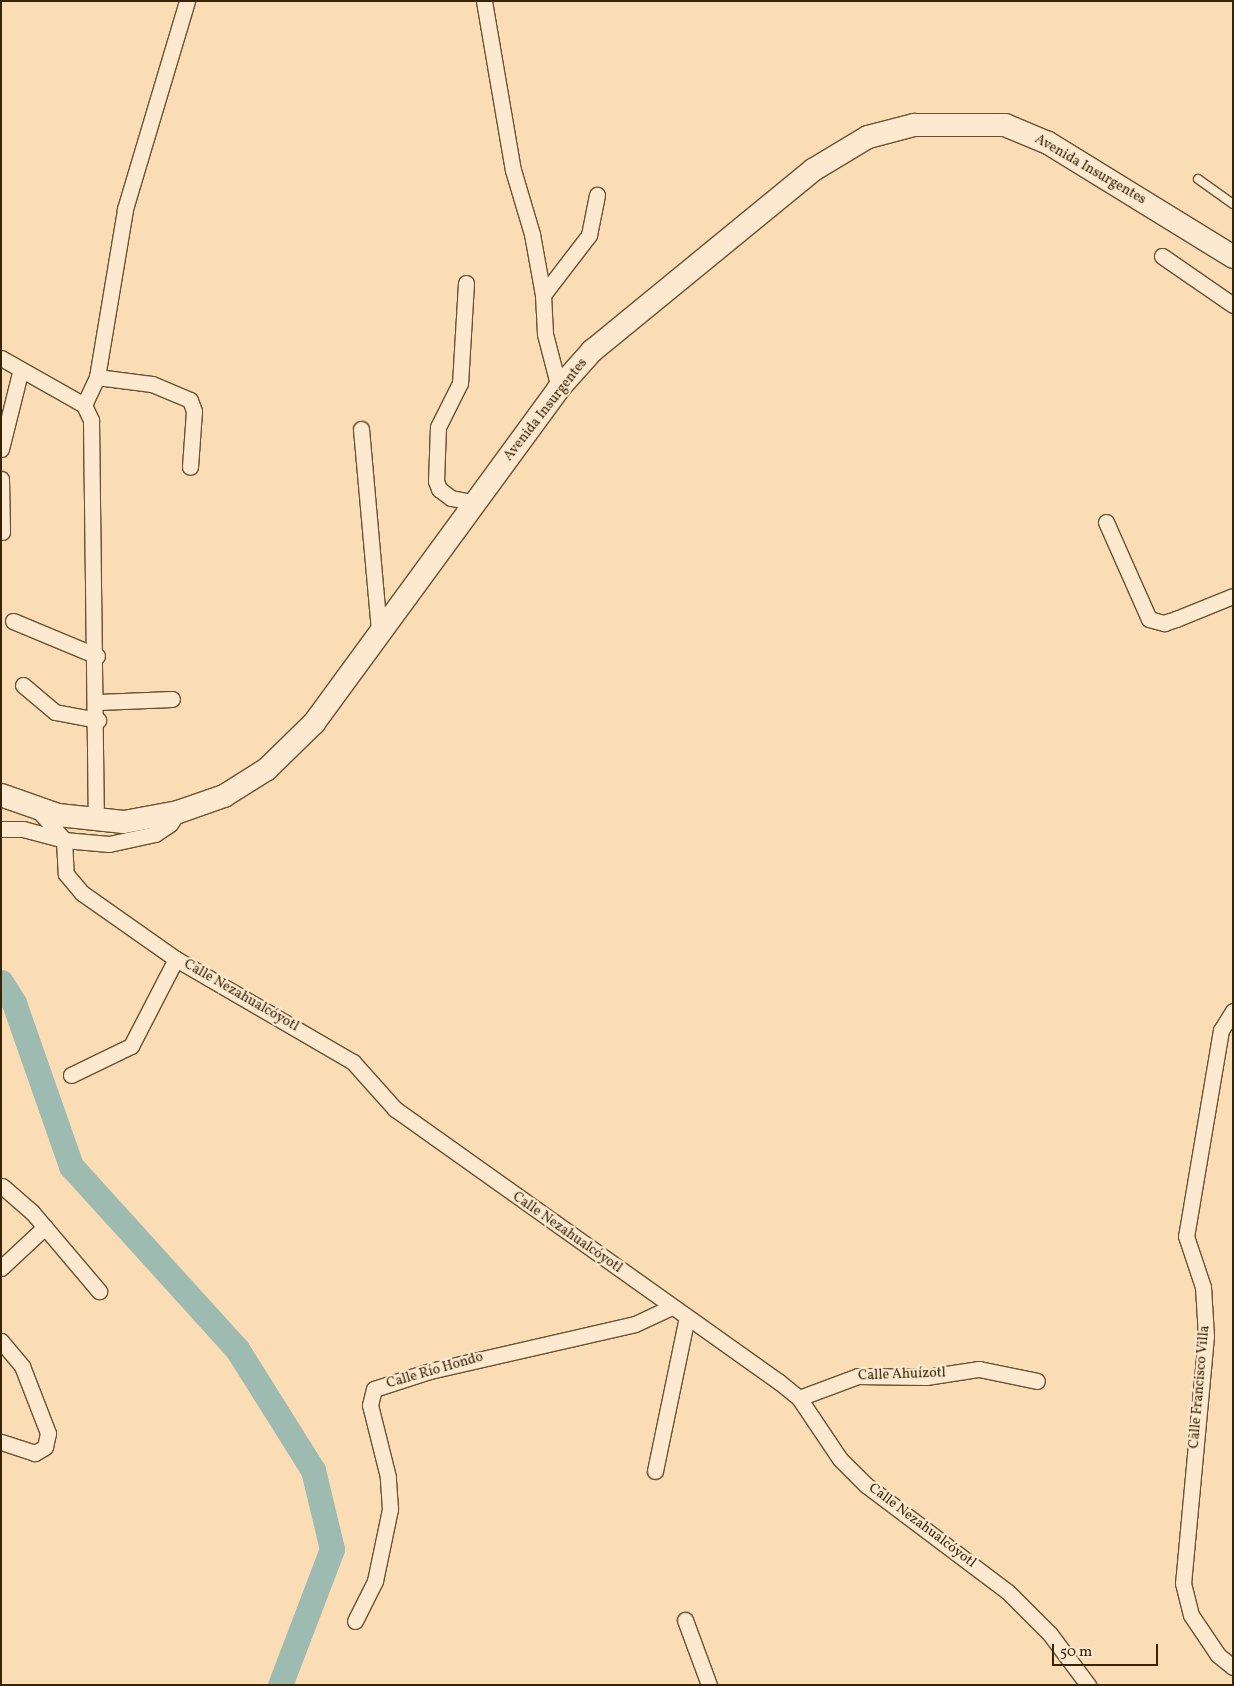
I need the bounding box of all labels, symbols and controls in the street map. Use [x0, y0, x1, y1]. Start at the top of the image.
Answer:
street label: Avenida Insurgentes [1031, 131, 1149, 209]
street label: Avenida Insurgentes [501, 355, 591, 465]
street label: Calle Nezahualcóyotl [181, 956, 301, 1036]
street label: Calle Nezahualcóyotl [509, 1189, 625, 1277]
street label: Calle Francisco Villa [1186, 1325, 1214, 1449]
street label: Calle Río Hondo [385, 1349, 485, 1393]
street label: Calle Ahuízotl [858, 1365, 946, 1385]
street label: Calle Nezahualcóyotl [865, 1480, 979, 1572]
scale bar [1054, 1634, 1160, 1666]
text: 50 m [1060, 1642, 1092, 1663]

